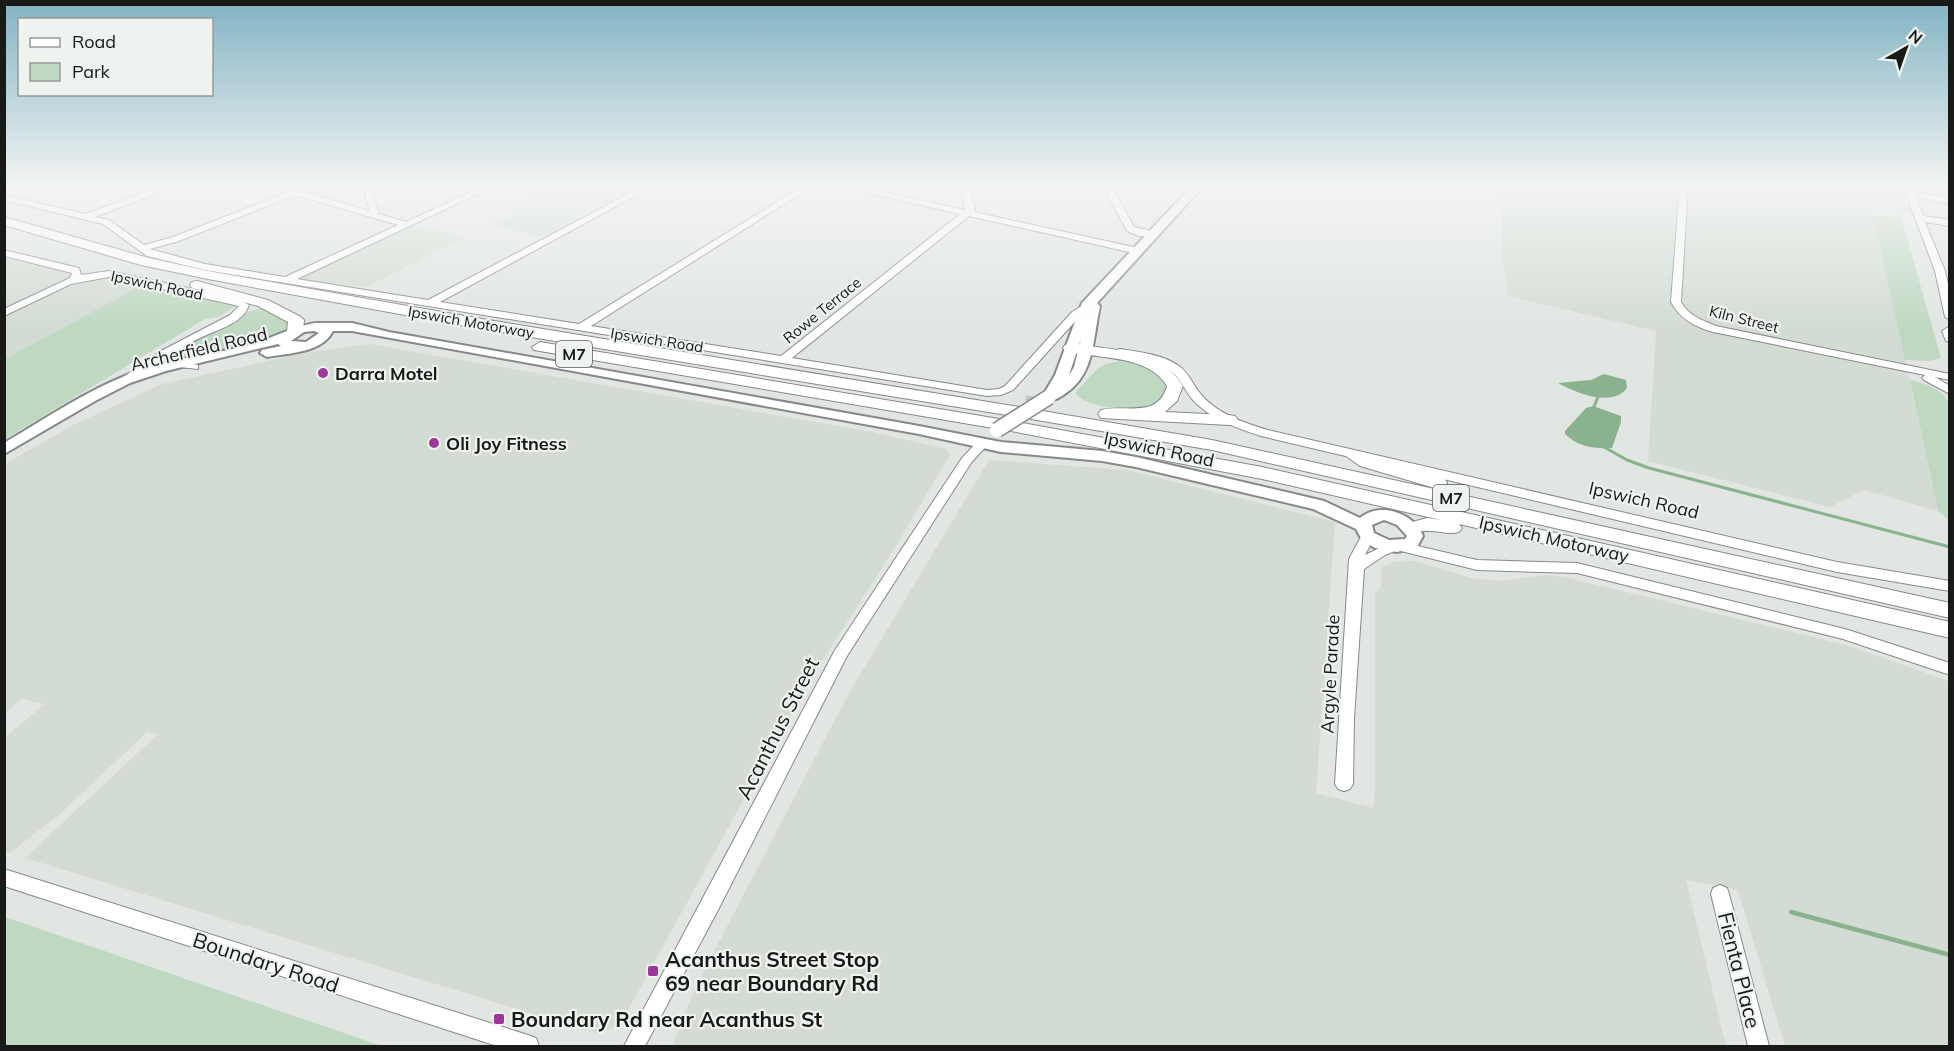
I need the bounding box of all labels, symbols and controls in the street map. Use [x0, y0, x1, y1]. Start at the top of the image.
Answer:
legend [18, 18, 213, 96]
north arrow [1876, 18, 1936, 78]
text: N [1905, 25, 1927, 48]
text: Road [72, 30, 116, 53]
text: Park [72, 60, 111, 83]
street label: Ipswich Road [109, 266, 205, 304]
street label: Rowe Terrace [779, 273, 865, 347]
street label: Kiln Street [1707, 301, 1781, 337]
street label: Ipswich Motorway [406, 302, 536, 342]
street label: Archerfield Road [128, 322, 270, 376]
street label: Ipswich Road [609, 323, 705, 357]
road number: M7 [556, 341, 592, 367]
place label: Darra Motel [335, 362, 438, 385]
marker: Darra Motel [316, 366, 330, 380]
street label: Ipswich Road [1102, 426, 1216, 472]
place label: Oli Joy Fitness [446, 432, 567, 455]
marker: Oli Joy Fitness [427, 436, 441, 450]
street label: Ipswich Road [1587, 476, 1701, 524]
road number: M7 [1433, 485, 1469, 511]
street label: Ipswich Motorway [1477, 511, 1632, 568]
street label: Argyle Parade [1315, 614, 1345, 734]
street label: Acanthus Street [730, 652, 824, 804]
street label: Fienta Place [1713, 909, 1767, 1031]
street label: Boundary Road [190, 926, 342, 998]
place label: Acanthus Street Stop 69 near Boundary Rd [665, 946, 879, 996]
marker: Acanthus Street Stop 69 near Boundary Rd [646, 964, 660, 978]
place label: Boundary Rd near Acanthus St [511, 1006, 822, 1032]
marker: Boundary Rd near Acanthus St [492, 1012, 506, 1026]

